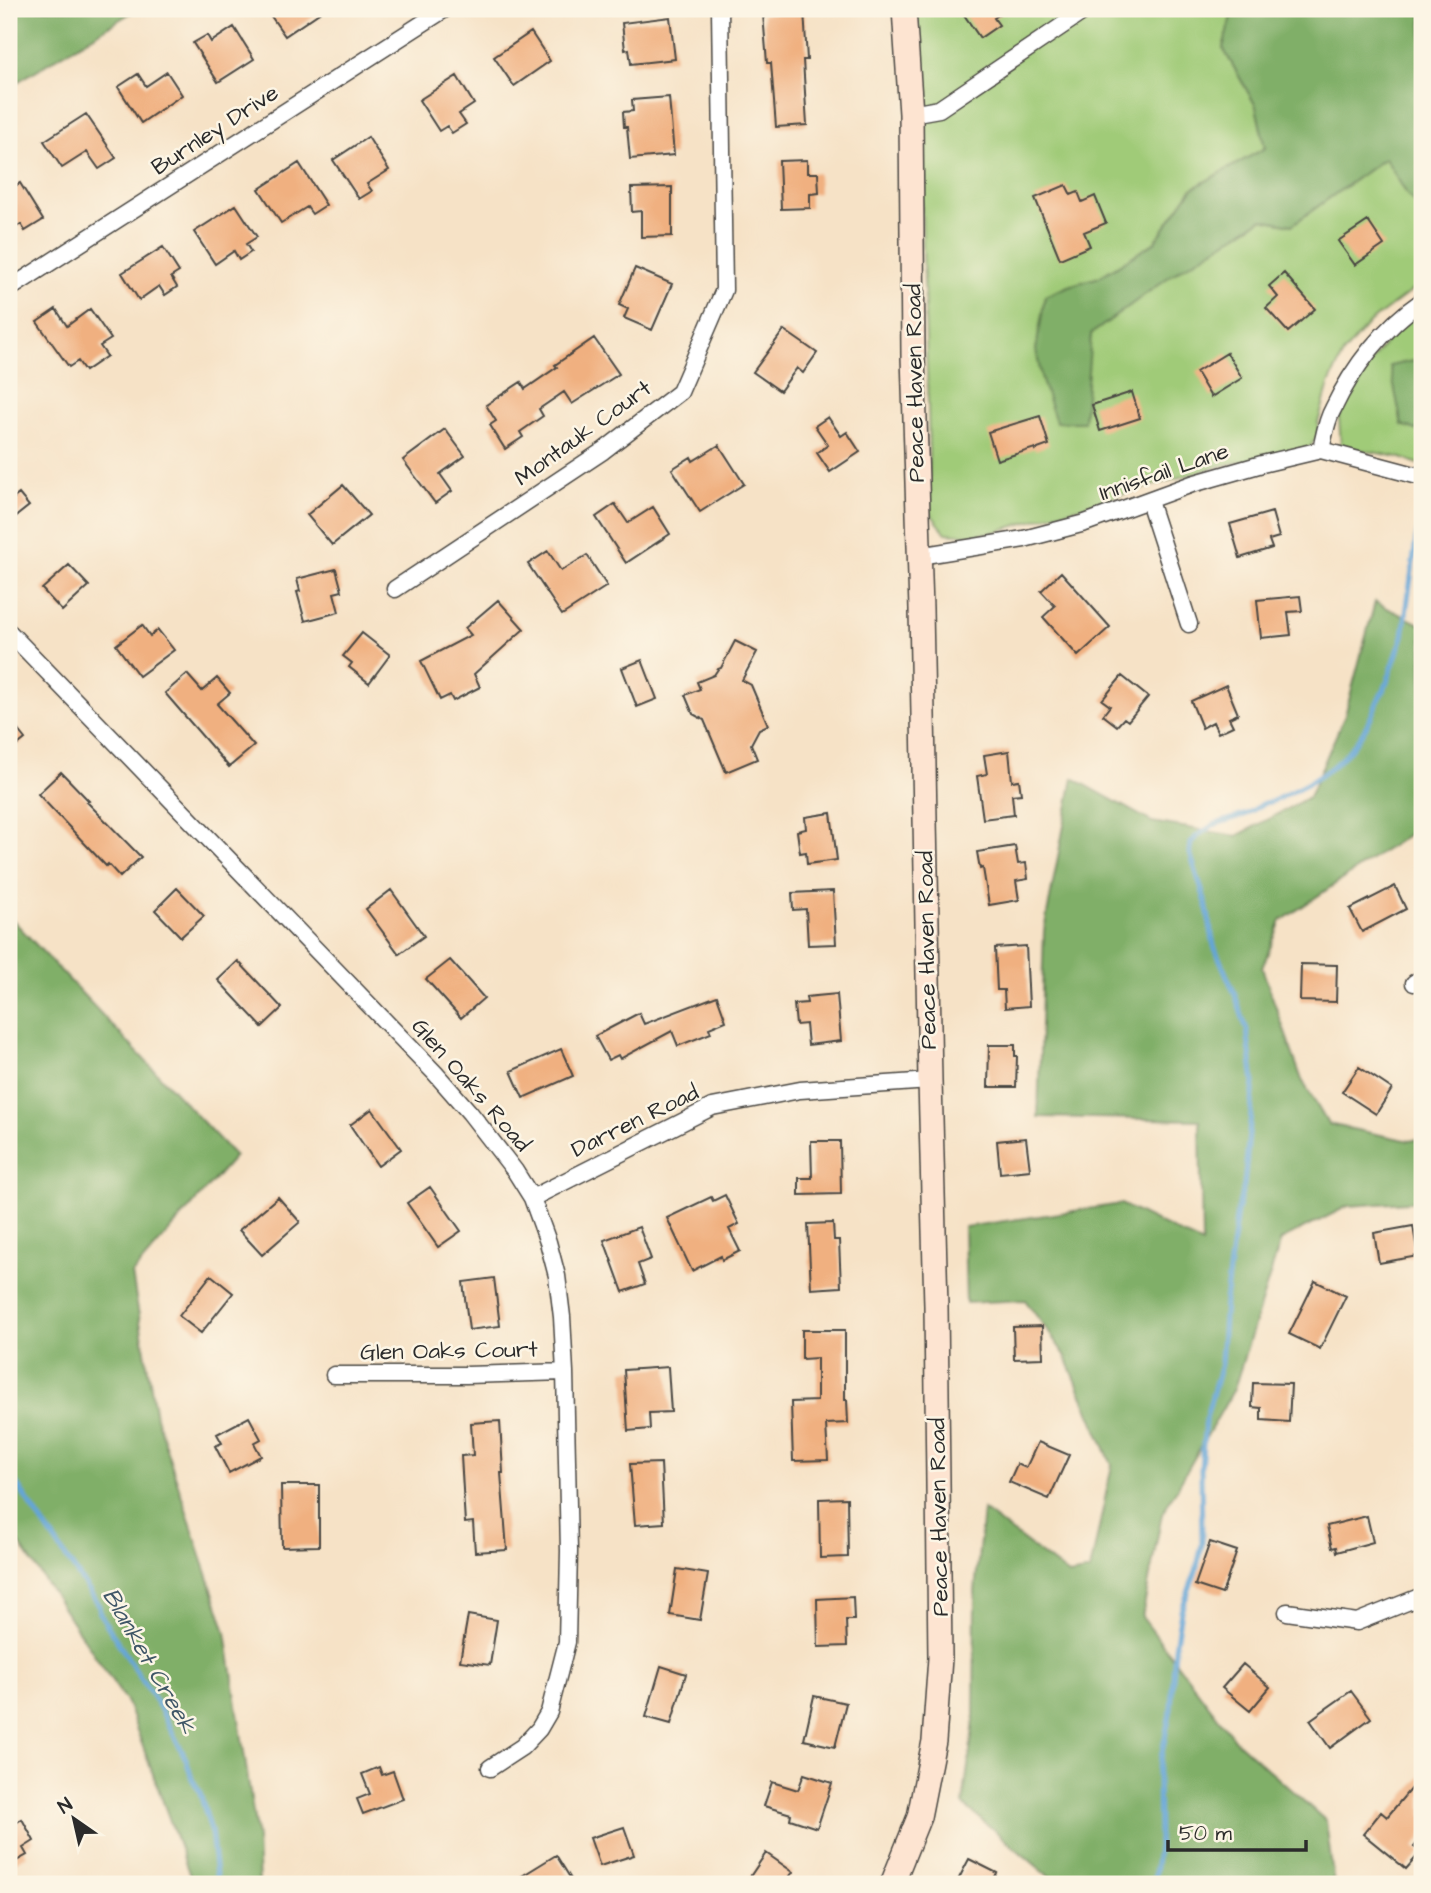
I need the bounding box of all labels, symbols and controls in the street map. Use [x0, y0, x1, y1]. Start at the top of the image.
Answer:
street label: Burnley Drive [145, 77, 285, 184]
street label: Peace Haven Road [897, 283, 933, 483]
street label: Montauk Court [508, 372, 659, 494]
street label: Innisfail Lane [1095, 435, 1233, 509]
street label: Peace Haven Road [909, 850, 945, 1050]
street label: Glen Oaks Road [404, 1011, 538, 1159]
street label: Darren Road [566, 1076, 704, 1166]
street label: Glen Oaks Court [360, 1333, 539, 1369]
street label: Peace Haven Road [921, 1417, 957, 1617]
water label: Blanket Creek [94, 1582, 205, 1741]
north arrow [38, 1784, 108, 1854]
text: N [53, 1792, 78, 1821]
scale bar [1168, 1809, 1307, 1853]
text: 50 m [1179, 1819, 1233, 1848]

